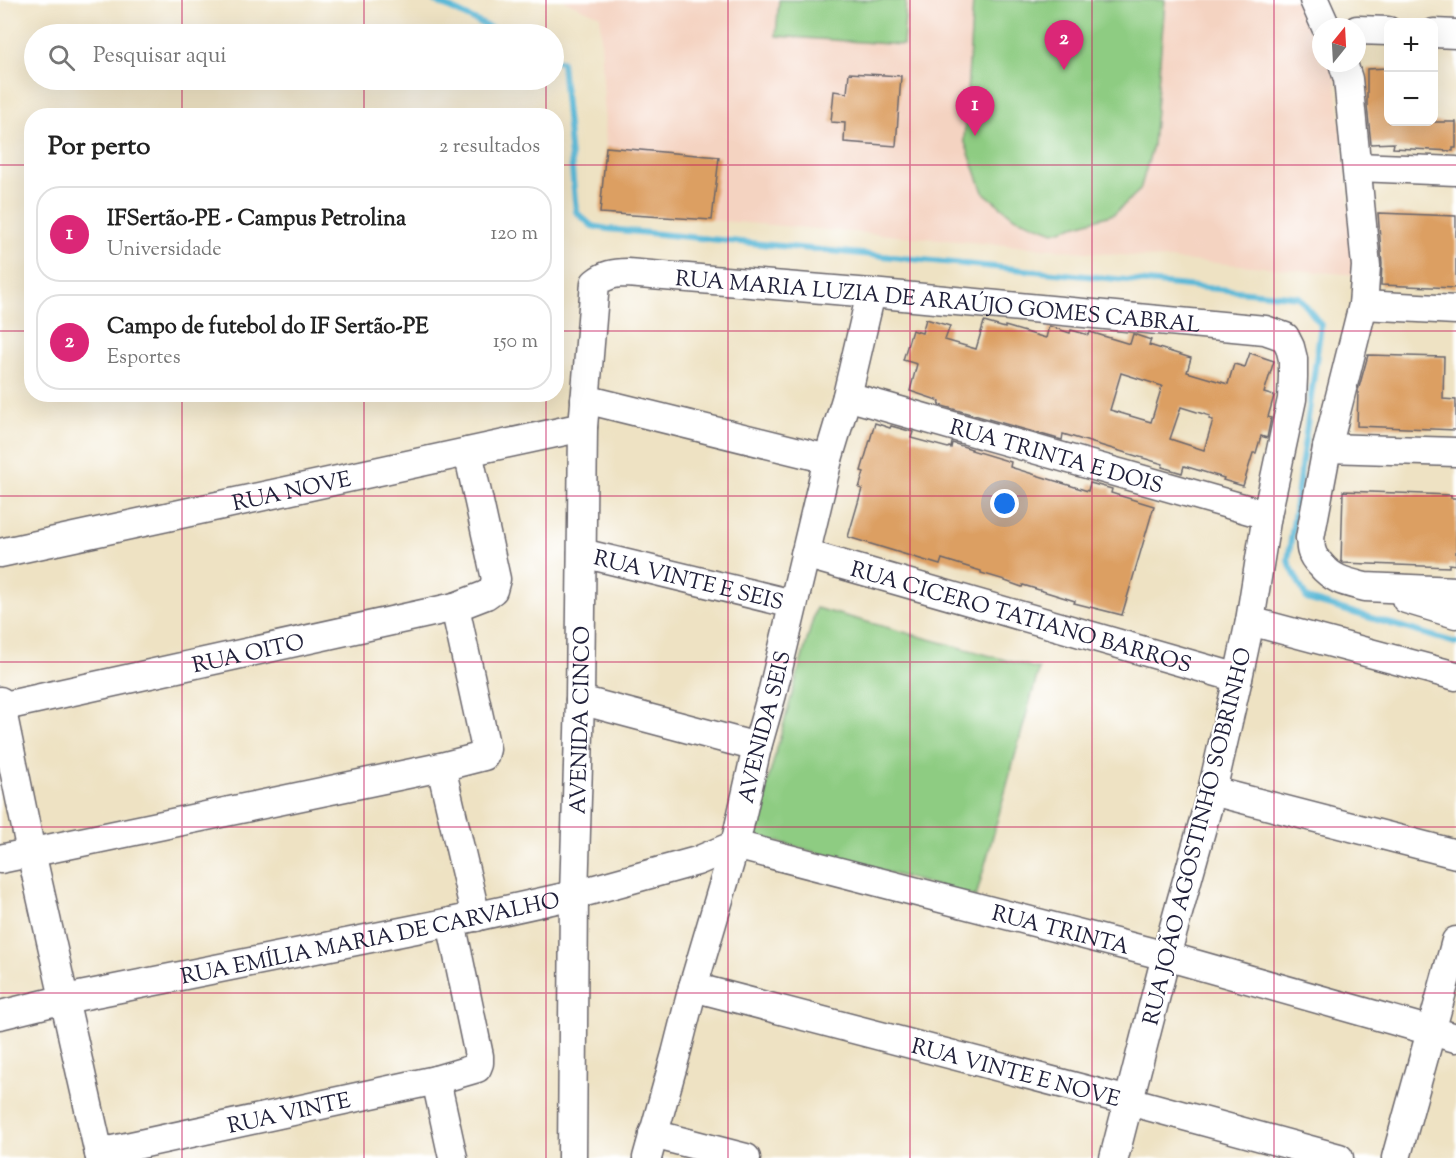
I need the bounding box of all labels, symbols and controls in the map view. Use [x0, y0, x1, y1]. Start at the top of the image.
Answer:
north arrow [1312, 18, 1366, 72]
map controls [1384, 18, 1438, 126]
button: + [1384, 18, 1438, 72]
pin: 2 [1044, 20, 1084, 70]
search box [24, 24, 564, 90]
icon: search [45, 41, 78, 74]
text: Pesquisar aqui [93, 41, 227, 73]
button: − [1384, 72, 1438, 126]
pin: 1 [956, 86, 994, 136]
text: Por perto [48, 129, 150, 166]
text: 2 resultados [439, 133, 540, 162]
text: IFSertão-PE - Campus Petrolina [107, 204, 406, 236]
text: 1 [66, 220, 73, 249]
text: 120 m [490, 220, 538, 249]
text: Universidade [107, 236, 222, 265]
street label: RUA MARIA LUZIA DE ARAÚJO GOMES CABRAL [674, 264, 1202, 343]
text: Campo de futebol do IF Sertão-PE [107, 312, 428, 344]
text: 2 [65, 328, 74, 357]
text: 150 m [493, 328, 538, 357]
text: Esportes [107, 344, 181, 373]
street label: RUA TRINTA E DOIS [946, 413, 1166, 504]
street label: RUA NOVE [230, 465, 354, 521]
your location [990, 489, 1019, 518]
street label: RUA VINTE E SEIS [590, 543, 786, 620]
street label: RUA CICERO TATIANO BARROS [846, 555, 1195, 683]
street label: AVENIDA CINCO [563, 626, 600, 815]
street label: RUA OITO [190, 628, 308, 683]
street label: RUA JOÃO AGOSTINHO SOBRINHO [1135, 644, 1261, 1029]
street label: AVENIDA SEIS [732, 648, 801, 807]
street label: RUA EMÍLIA MARIA DE CARVALHO [178, 886, 563, 995]
street label: RUA TRINTA [988, 899, 1133, 965]
street label: RUA VINTE E NOVE [908, 1032, 1123, 1117]
street label: RUA VINTE [225, 1086, 354, 1144]

